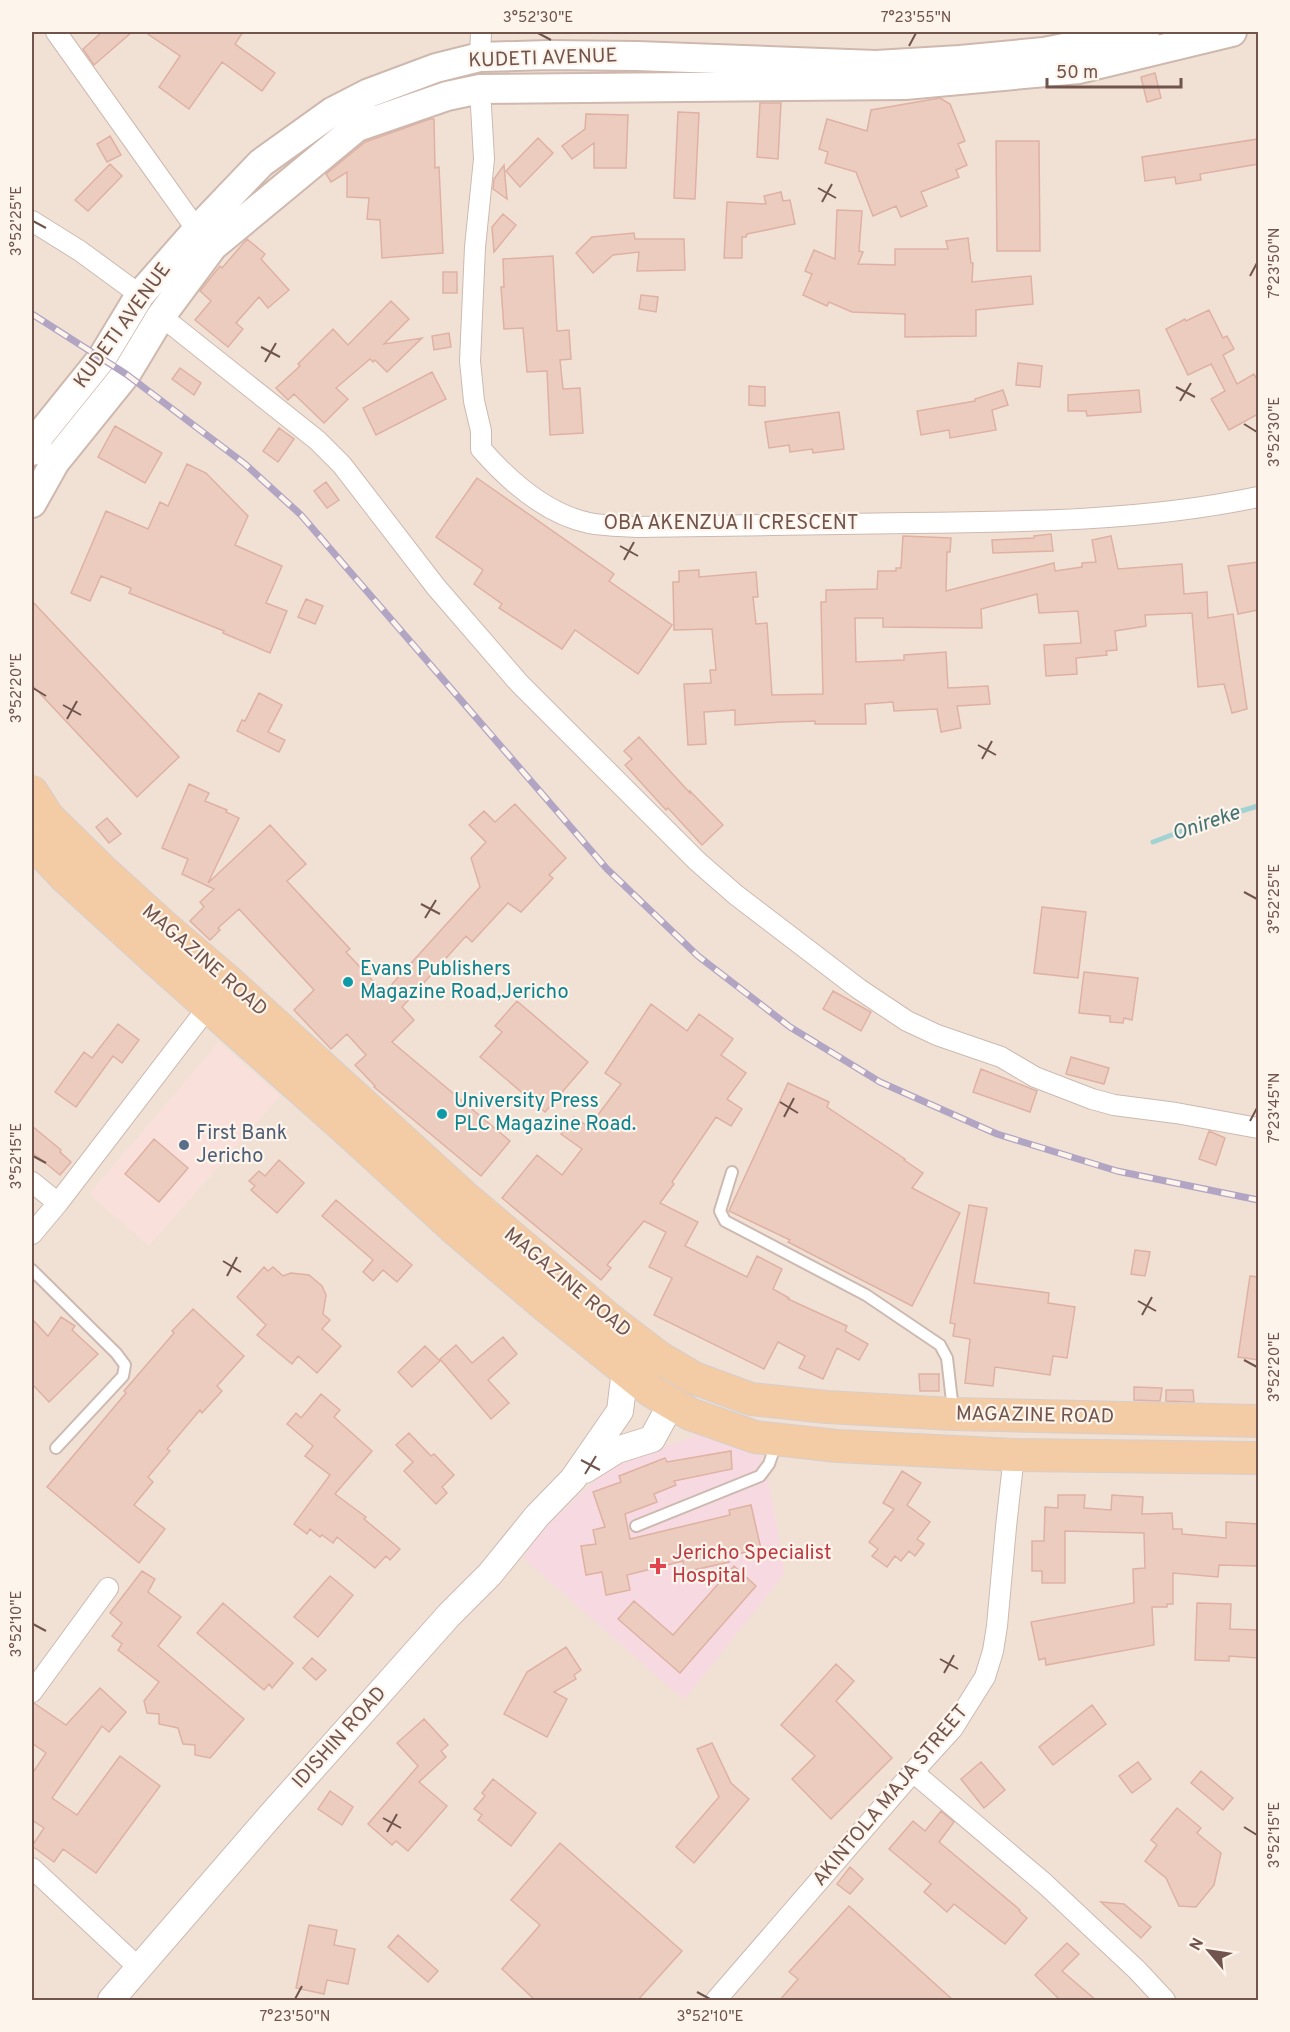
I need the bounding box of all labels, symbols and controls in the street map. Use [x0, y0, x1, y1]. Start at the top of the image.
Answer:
text: 3°52'30"E [503, 9, 573, 28]
text: 7°23'55"N [881, 9, 951, 28]
street label: KUDETI AVENUE [468, 43, 618, 75]
scale bar [1047, 51, 1180, 89]
text: 50 m [1056, 62, 1098, 85]
text: 3°52'25"E [8, 186, 27, 256]
text: 7°23'50"N [1266, 228, 1285, 298]
street label: KUDETI AVENUE [69, 258, 177, 394]
text: 3°52'30"E [1266, 397, 1285, 467]
street label: OBA AKENZUA II CRESCENT [603, 511, 859, 537]
text: 3°52'20"E [8, 653, 27, 723]
water label: Onireke [1168, 799, 1245, 848]
text: 3°52'25"E [1266, 864, 1285, 934]
street label: MAGAZINE ROAD [136, 899, 272, 1023]
place label: Evans Publishers Magazine Road,Jericho [360, 957, 569, 1006]
marker: Evans Publishers Magazine Road,Jericho [341, 975, 355, 989]
text: 7°23'45"N [1266, 1073, 1285, 1143]
place label: University Press PLC Magazine Road. [454, 1089, 636, 1138]
marker: University Press PLC Magazine Road. [435, 1107, 449, 1121]
place label: First Bank Jericho [196, 1121, 287, 1170]
text: 3°52'15"E [8, 1123, 27, 1189]
marker: First Bank Jericho [177, 1138, 191, 1152]
street label: MAGAZINE ROAD [498, 1222, 636, 1344]
text: 3°52'20"E [1266, 1332, 1285, 1402]
street label: MAGAZINE ROAD [956, 1402, 1114, 1430]
place label: Jericho Specialist Hospital [672, 1541, 831, 1590]
marker: Jericho Specialist Hospital [649, 1557, 667, 1575]
text: 3°52'10"E [8, 1590, 27, 1658]
street label: IDISHIN ROAD [287, 1681, 393, 1795]
street label: AKINTOLA MAJA STREET [807, 1700, 975, 1892]
text: 3°52'15"E [1266, 1802, 1285, 1868]
north arrow [1179, 1921, 1239, 1981]
text: N [1186, 1935, 1209, 1955]
text: 7°23'50"N [260, 2008, 330, 2027]
text: 3°52'10"E [676, 2008, 744, 2027]

